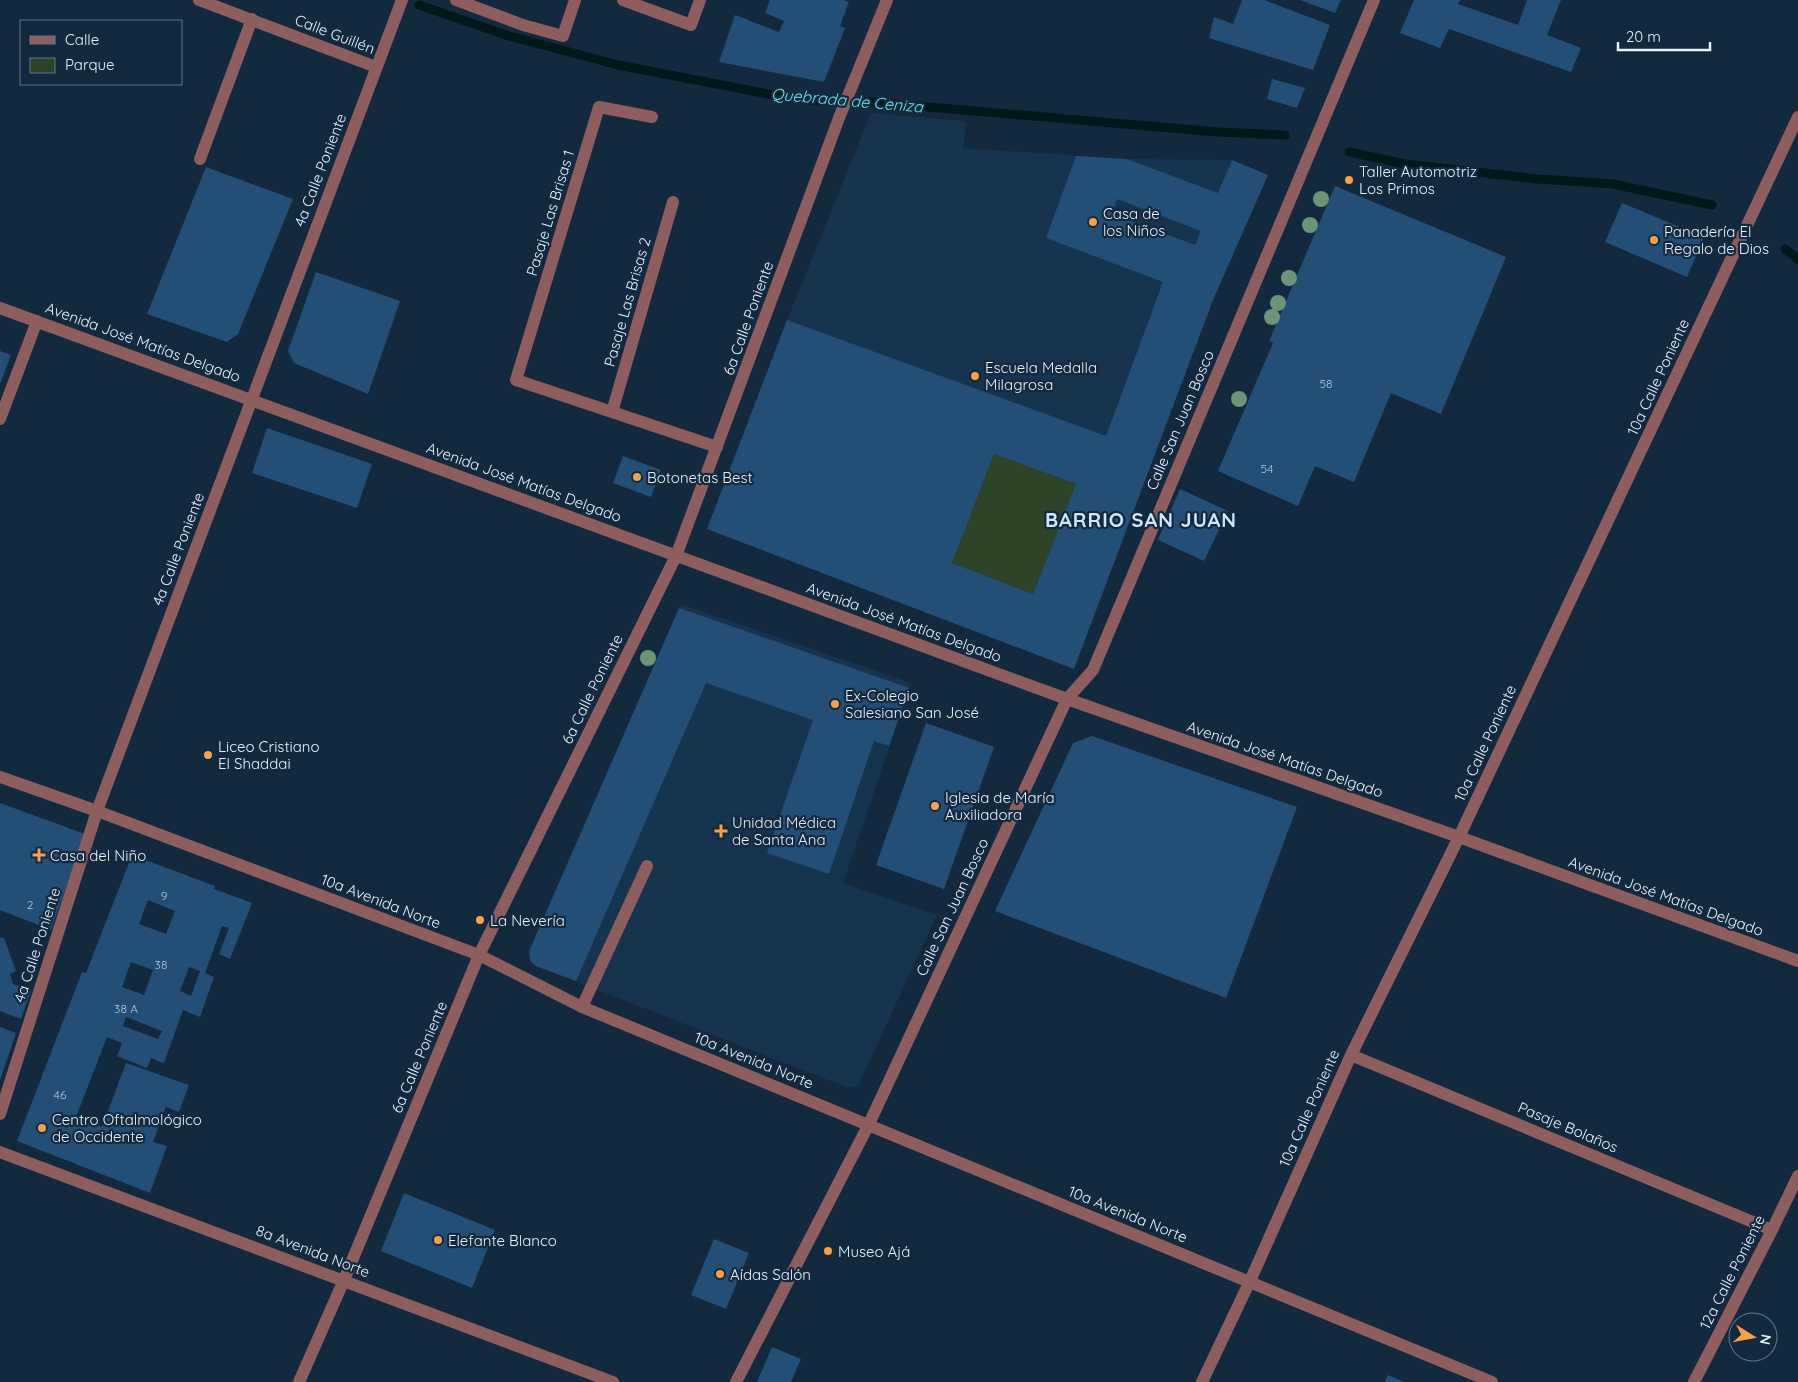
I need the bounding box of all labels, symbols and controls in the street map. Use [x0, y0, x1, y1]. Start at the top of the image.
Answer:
street label: Calle Guillén [292, 10, 378, 58]
legend [20, 20, 182, 85]
scale bar [1618, 20, 1710, 52]
text: 20 m [1626, 27, 1661, 46]
text: Calle [65, 30, 99, 49]
text: Parque [65, 55, 115, 74]
water label: Quebrada de Ceniza [770, 83, 925, 117]
street label: 4a Calle Poniente [290, 111, 350, 229]
street label: Pasaje Las Brisas 1 [522, 148, 578, 278]
place label: Taller Automotriz Los Primos [1359, 162, 1477, 198]
marker: Taller Automotriz Los Primos [1343, 174, 1355, 186]
place label: Casa de los Niños [1103, 204, 1165, 240]
marker: Casa de los Niños [1087, 216, 1099, 228]
place label: Panadería El Regalo de Dios [1664, 222, 1769, 258]
marker: Panadería El Regalo de Dios [1648, 234, 1660, 246]
street label: Pasaje Las Brisas 2 [599, 235, 655, 369]
street label: 6a Calle Poniente [719, 258, 777, 378]
street label: Avenida José Matías Delgado [43, 298, 243, 386]
street label: 10a Calle Poniente [1623, 316, 1693, 438]
street label: Calle San Juan Bosco [1142, 347, 1218, 493]
place label: Escuela Medalla Milagrosa [985, 358, 1097, 394]
marker: Escuela Medalla Milagrosa [969, 370, 981, 382]
house number: 58 [1319, 376, 1333, 391]
street label: Avenida José Matías Delgado [424, 438, 624, 526]
house number: 54 [1261, 461, 1273, 476]
place label: Botonetas Best [647, 468, 753, 487]
marker: Botonetas Best [631, 471, 643, 483]
street label: 4a Calle Poniente [148, 490, 208, 608]
district label: BARRIO SAN JUAN [1045, 507, 1237, 532]
street label: Avenida José Matías Delgado [804, 578, 1004, 666]
street label: 6a Calle Poniente [557, 631, 627, 747]
street label: 10a Calle Poniente [1450, 682, 1520, 804]
place label: Ex-Colegio Salesiano San José [845, 686, 979, 722]
marker: Ex-Colegio Salesiano San José [829, 698, 841, 710]
street label: Avenida José Matías Delgado [1184, 716, 1386, 802]
place label: Liceo Cristiano El Shaddai [218, 737, 320, 773]
marker: Liceo Cristiano El Shaddai [202, 749, 214, 761]
place label: Iglesia de María Auxiliadora [945, 788, 1055, 824]
marker: Iglesia de María Auxiliadora [929, 800, 941, 812]
place label: Unidad Médica de Santa Ana [732, 813, 836, 849]
marker: Unidad Médica de Santa Ana [714, 824, 728, 838]
street label: Calle San Juan Bosco [912, 835, 992, 979]
place label: Casa del Niño [50, 846, 146, 865]
marker: Casa del Niño [32, 848, 46, 862]
street label: Avenida José Matías Delgado [1566, 852, 1766, 940]
street label: 10a Avenida Norte [318, 869, 444, 933]
street label: 4a Calle Poniente [9, 885, 65, 1005]
house number: 9 [161, 888, 168, 903]
house number: 2 [27, 897, 34, 912]
place label: La Nevería [490, 911, 565, 930]
marker: La Nevería [474, 914, 486, 926]
house number: 38 [155, 957, 167, 972]
street label: 6a Calle Poniente [387, 998, 451, 1116]
house number: 38 A [114, 1001, 138, 1016]
street label: 10a Avenida Norte [692, 1027, 816, 1093]
street label: 10a Calle Poniente [1275, 1046, 1343, 1170]
house number: 46 [54, 1087, 67, 1102]
street label: Pasaje Bolaños [1515, 1097, 1621, 1157]
place label: Centro Oftalmológico de Occidente [52, 1110, 202, 1146]
marker: Centro Oftalmológico de Occidente [36, 1122, 48, 1134]
street label: 10a Avenida Norte [1066, 1181, 1190, 1247]
street label: 12a Calle Poniente [1695, 1212, 1769, 1332]
street label: 8a Avenida Norte [253, 1221, 373, 1281]
place label: Elefante Blanco [448, 1231, 557, 1250]
marker: Elefante Blanco [432, 1234, 444, 1246]
place label: Museo Ajá [838, 1242, 910, 1261]
marker: Museo Ajá [822, 1245, 834, 1257]
place label: Aídas Salón [730, 1265, 811, 1284]
marker: Aídas Salón [714, 1268, 726, 1280]
north arrow [1728, 1312, 1778, 1362]
text: N [1756, 1333, 1776, 1346]

